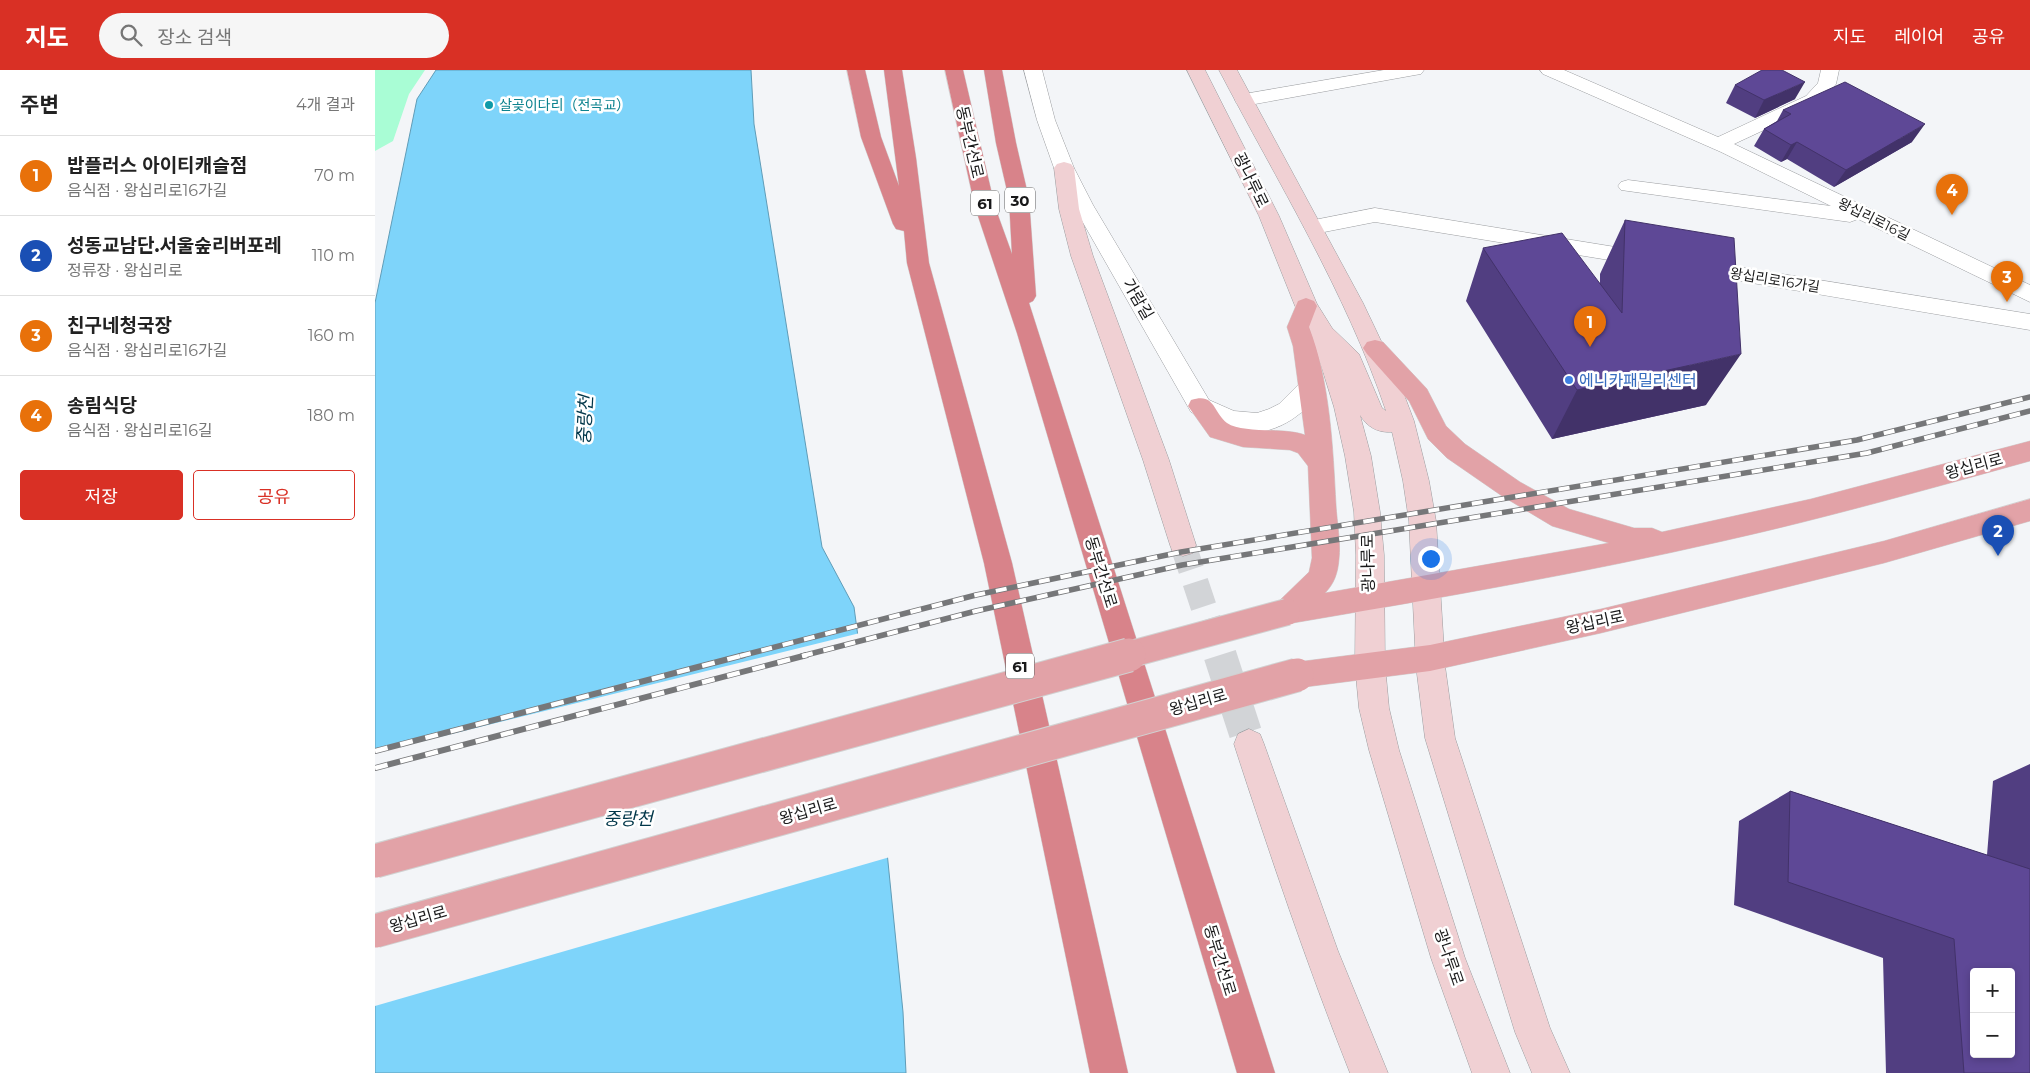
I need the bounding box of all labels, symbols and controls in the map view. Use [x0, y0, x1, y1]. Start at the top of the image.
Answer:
search box [99, 13, 449, 58]
icon: search [117, 21, 145, 49]
text: 지도 [25, 23, 69, 52]
text: 장소 검색 [157, 26, 232, 49]
text: 지도 [1833, 26, 1866, 48]
text: 레이어 [1894, 26, 1944, 48]
text: 공유 [1972, 26, 2005, 48]
text: 주변 [20, 92, 59, 117]
text: 4개 결과 [296, 95, 355, 114]
place label: 살곶이다리（전곡교） [499, 96, 630, 114]
marker: 살곶이다리（전곡교） [483, 99, 495, 111]
street label: 동부간선로 [952, 104, 988, 180]
street label: 광나루로 [1230, 149, 1273, 211]
text: 밥플러스 아이티캐슬점 [67, 154, 247, 177]
text: 1 [33, 166, 39, 185]
text: 70 m [314, 166, 355, 185]
pin: 4 [1936, 174, 1968, 215]
text: 음식점 · 왕십리로16가길 [67, 181, 227, 200]
road number: 30 [1005, 188, 1035, 212]
road number: 61 [971, 190, 999, 216]
street label: 왕십리로16길 [1835, 194, 1913, 244]
text: 성동교남단.서울숲리버포레 [67, 234, 282, 257]
text: 2 [31, 246, 41, 265]
text: 110 m [312, 246, 355, 265]
text: 정류장 · 왕십리로 [67, 261, 182, 280]
pin: 3 [1991, 261, 2023, 302]
street label: 왕십리로16가길 [1729, 264, 1821, 296]
street label: 가람길 [1119, 275, 1157, 323]
pin: 1 [1574, 306, 1606, 347]
text: 친구네청국장 [67, 314, 172, 337]
text: 3 [31, 326, 41, 345]
text: 160 m [308, 326, 355, 345]
text: 음식점 · 왕십리로16가길 [67, 341, 227, 360]
place label: 에니카패밀리센터 [1579, 371, 1697, 390]
marker: 에니카패밀리센터 [1563, 374, 1575, 386]
water label: 중랑천 [573, 392, 597, 445]
text: 송림식당 [67, 394, 137, 417]
text: 4 [30, 406, 42, 425]
text: 180 m [307, 406, 355, 425]
text: 음식점 · 왕십리로16길 [67, 421, 213, 440]
street label: 왕십리로 [1943, 449, 2005, 483]
button: 저장 [20, 470, 183, 520]
button: 공유 [193, 470, 355, 520]
pin: 2 [1982, 515, 2014, 556]
street label: 광나루로 [1358, 533, 1378, 593]
street label: 동부간선로 [1081, 534, 1121, 610]
your location [1418, 546, 1444, 572]
street label: 왕십리로 [1564, 607, 1626, 637]
road number: 61 [1006, 654, 1034, 678]
street label: 왕십리로 [1167, 685, 1229, 719]
street label: 왕십리로 [777, 794, 839, 828]
water label: 중랑천 [603, 808, 655, 830]
street label: 왕십리로 [387, 902, 449, 936]
street label: 동부간선로 [1200, 922, 1240, 998]
street label: 광나루로 [1430, 926, 1468, 988]
map controls [1970, 968, 2015, 1058]
button: + [1970, 968, 2015, 1013]
button: − [1970, 1013, 2015, 1058]

